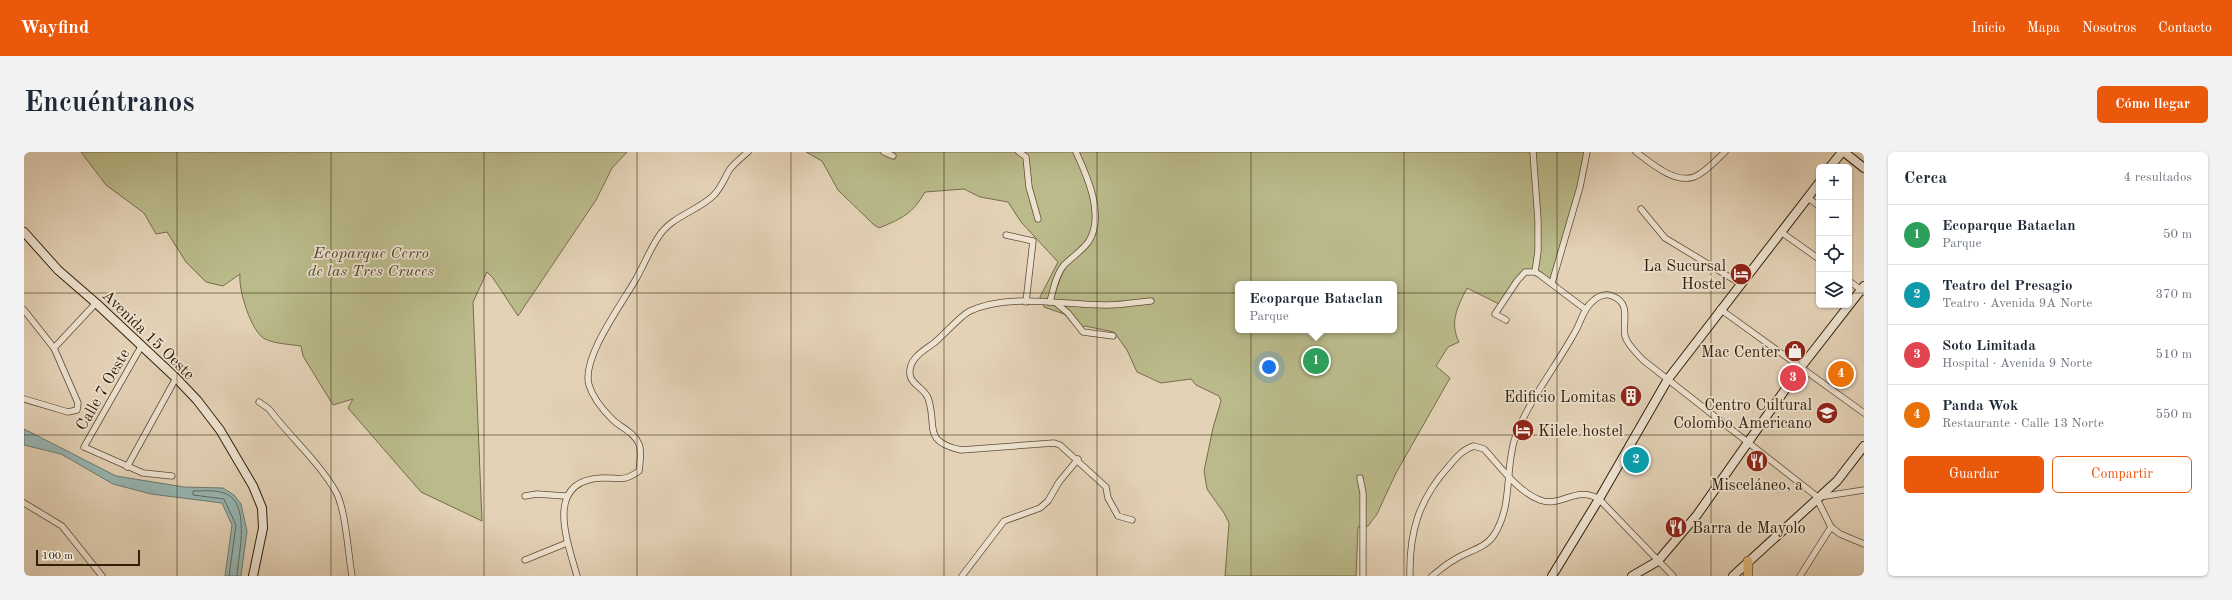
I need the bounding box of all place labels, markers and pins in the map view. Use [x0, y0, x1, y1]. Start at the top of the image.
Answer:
place label: La Sucursal Hostel [1643, 259, 1726, 293]
hotel icon: La Sucursal Hostel [1728, 261, 1754, 287]
shop icon: Mac Center [1782, 338, 1808, 364]
place label: Mac Center [1701, 345, 1780, 361]
pin: 1 [1303, 346, 1329, 376]
pin: 4 [1828, 359, 1854, 389]
pin: 3 [1780, 363, 1806, 393]
building icon: Edificio Lomitas [1618, 383, 1644, 409]
place label: Edificio Lomitas [1504, 390, 1616, 406]
place label: Centro Cultural Colombo Americano [1673, 398, 1812, 432]
school or university icon: Centro Cultural Colombo Americano [1814, 400, 1840, 426]
hotel icon: Kilele hostel [1510, 417, 1536, 443]
place label: Kilele hostel [1538, 424, 1623, 440]
pin: 2 [1623, 445, 1649, 475]
restaurant icon: Misceláneo, a [1744, 448, 1770, 474]
place label: Misceláneo, a [1711, 478, 1803, 494]
restaurant icon: Barra de Mayolo [1663, 514, 1689, 540]
place label: Barra de Mayolo [1692, 521, 1806, 537]

